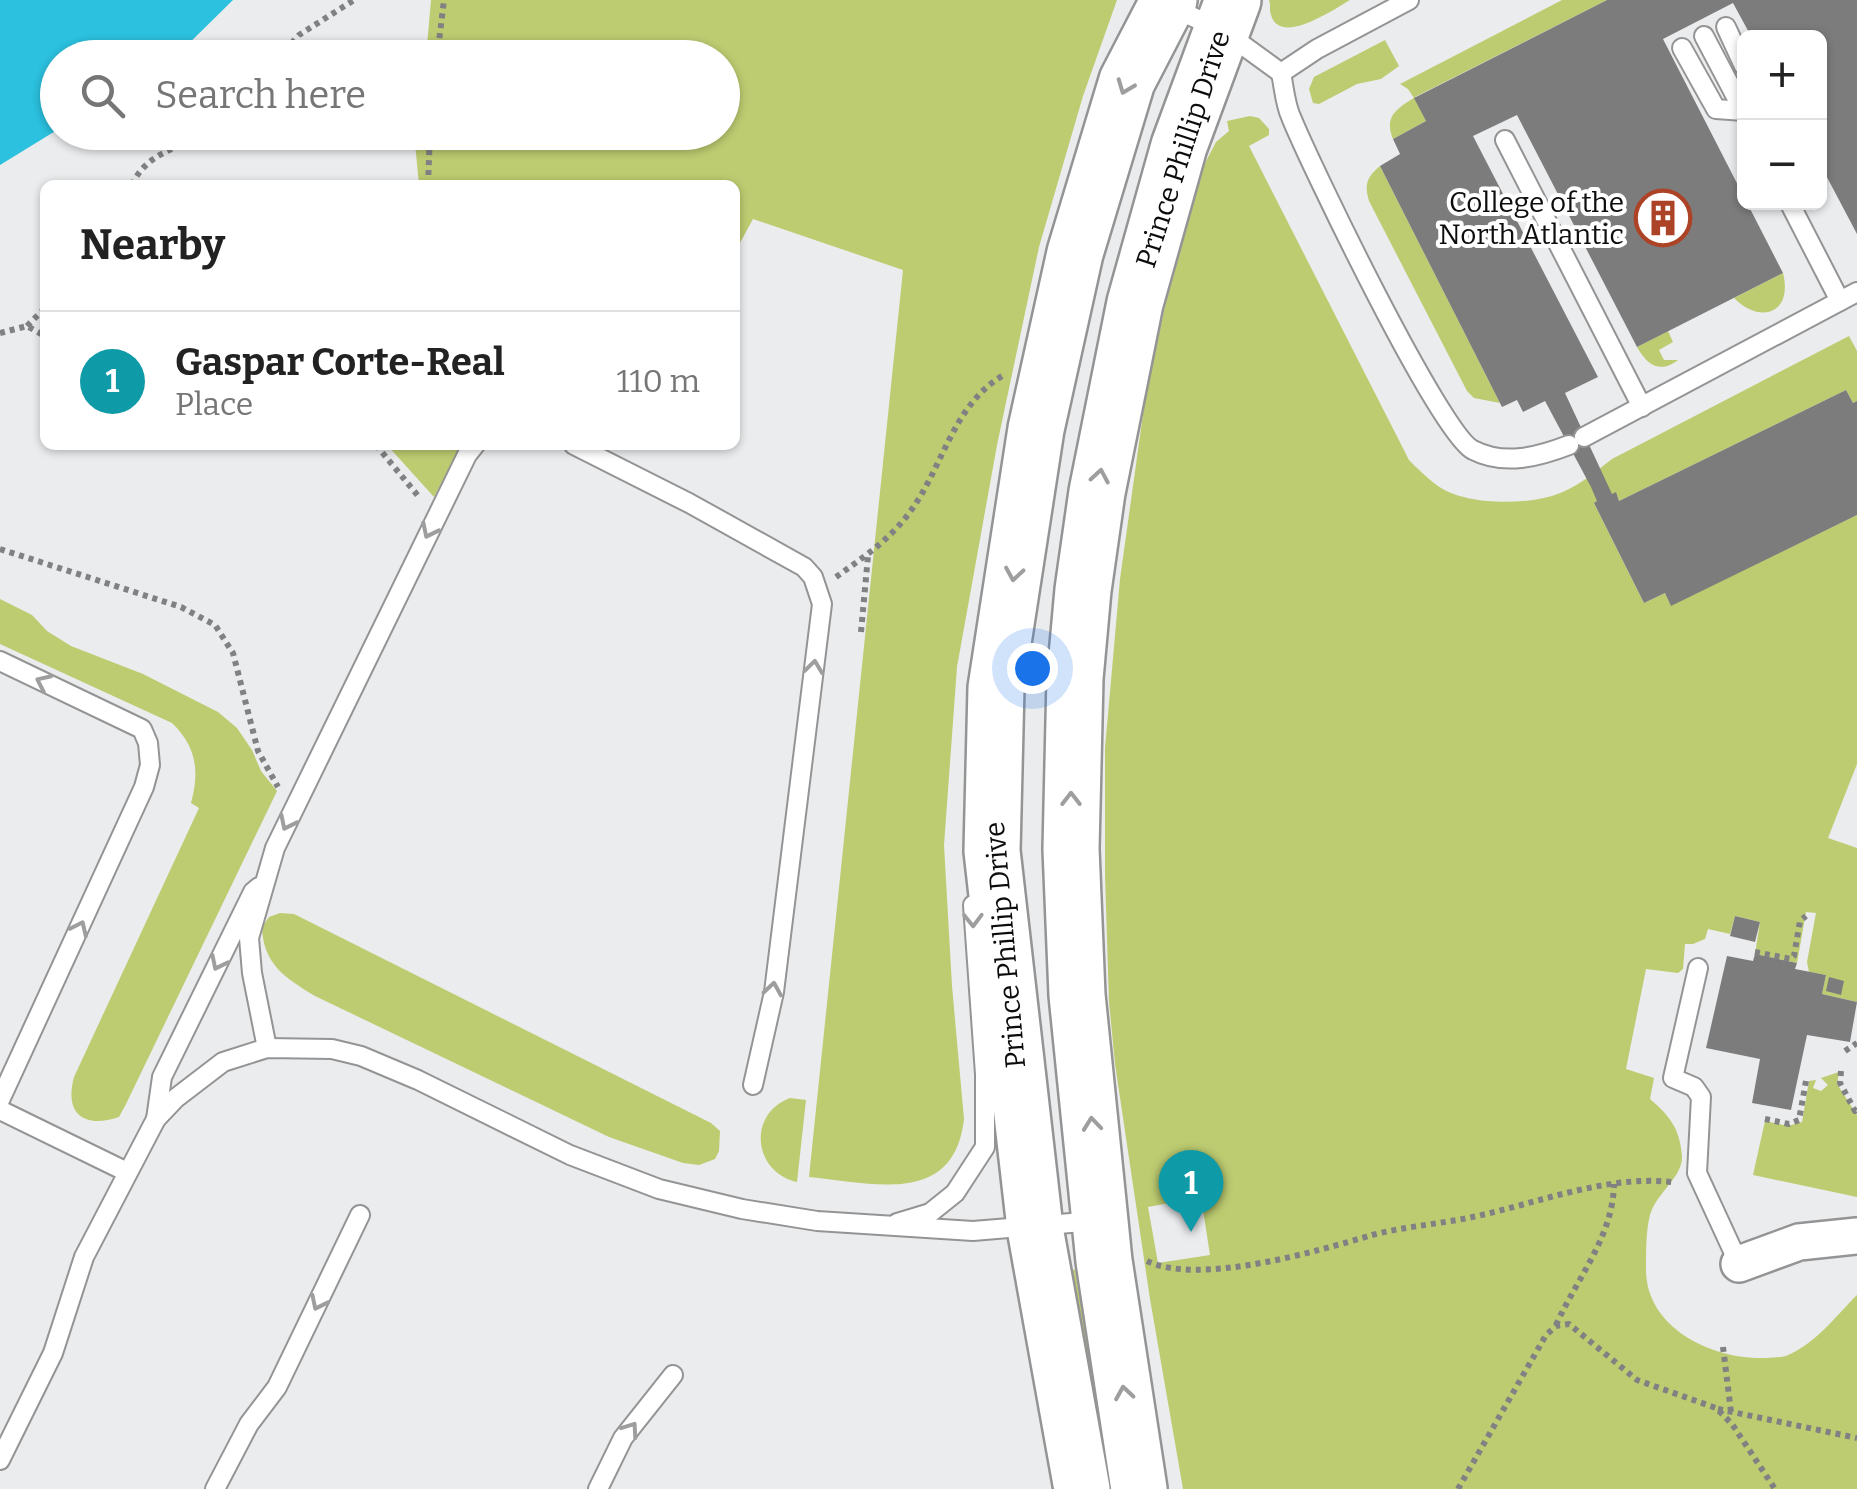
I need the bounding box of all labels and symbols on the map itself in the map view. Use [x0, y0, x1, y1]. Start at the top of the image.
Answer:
street label: Prince Phillip Drive [1129, 26, 1237, 272]
one-way arrow [1117, 77, 1137, 95]
place label: College of the North Atlantic [1439, 186, 1624, 251]
building icon: College of the North Atlantic [1633, 188, 1693, 248]
one-way arrow [1089, 468, 1110, 484]
one-way arrow [422, 520, 441, 538]
one-way arrow [1004, 565, 1025, 582]
your location [1007, 643, 1058, 694]
one-way arrow [802, 659, 823, 675]
one-way arrow [35, 674, 53, 694]
one-way arrow [1060, 791, 1082, 806]
one-way arrow [280, 813, 300, 831]
street label: Prince Phillip Drive [978, 820, 1032, 1070]
one-way arrow [962, 914, 984, 929]
one-way arrow [68, 920, 88, 938]
one-way arrow [210, 953, 230, 971]
one-way arrow [762, 981, 783, 998]
one-way arrow [1082, 1115, 1103, 1131]
pin: 1 [1158, 1150, 1224, 1232]
one-way arrow [310, 1293, 330, 1311]
one-way arrow [1114, 1384, 1135, 1401]
one-way arrow [619, 1422, 637, 1441]

